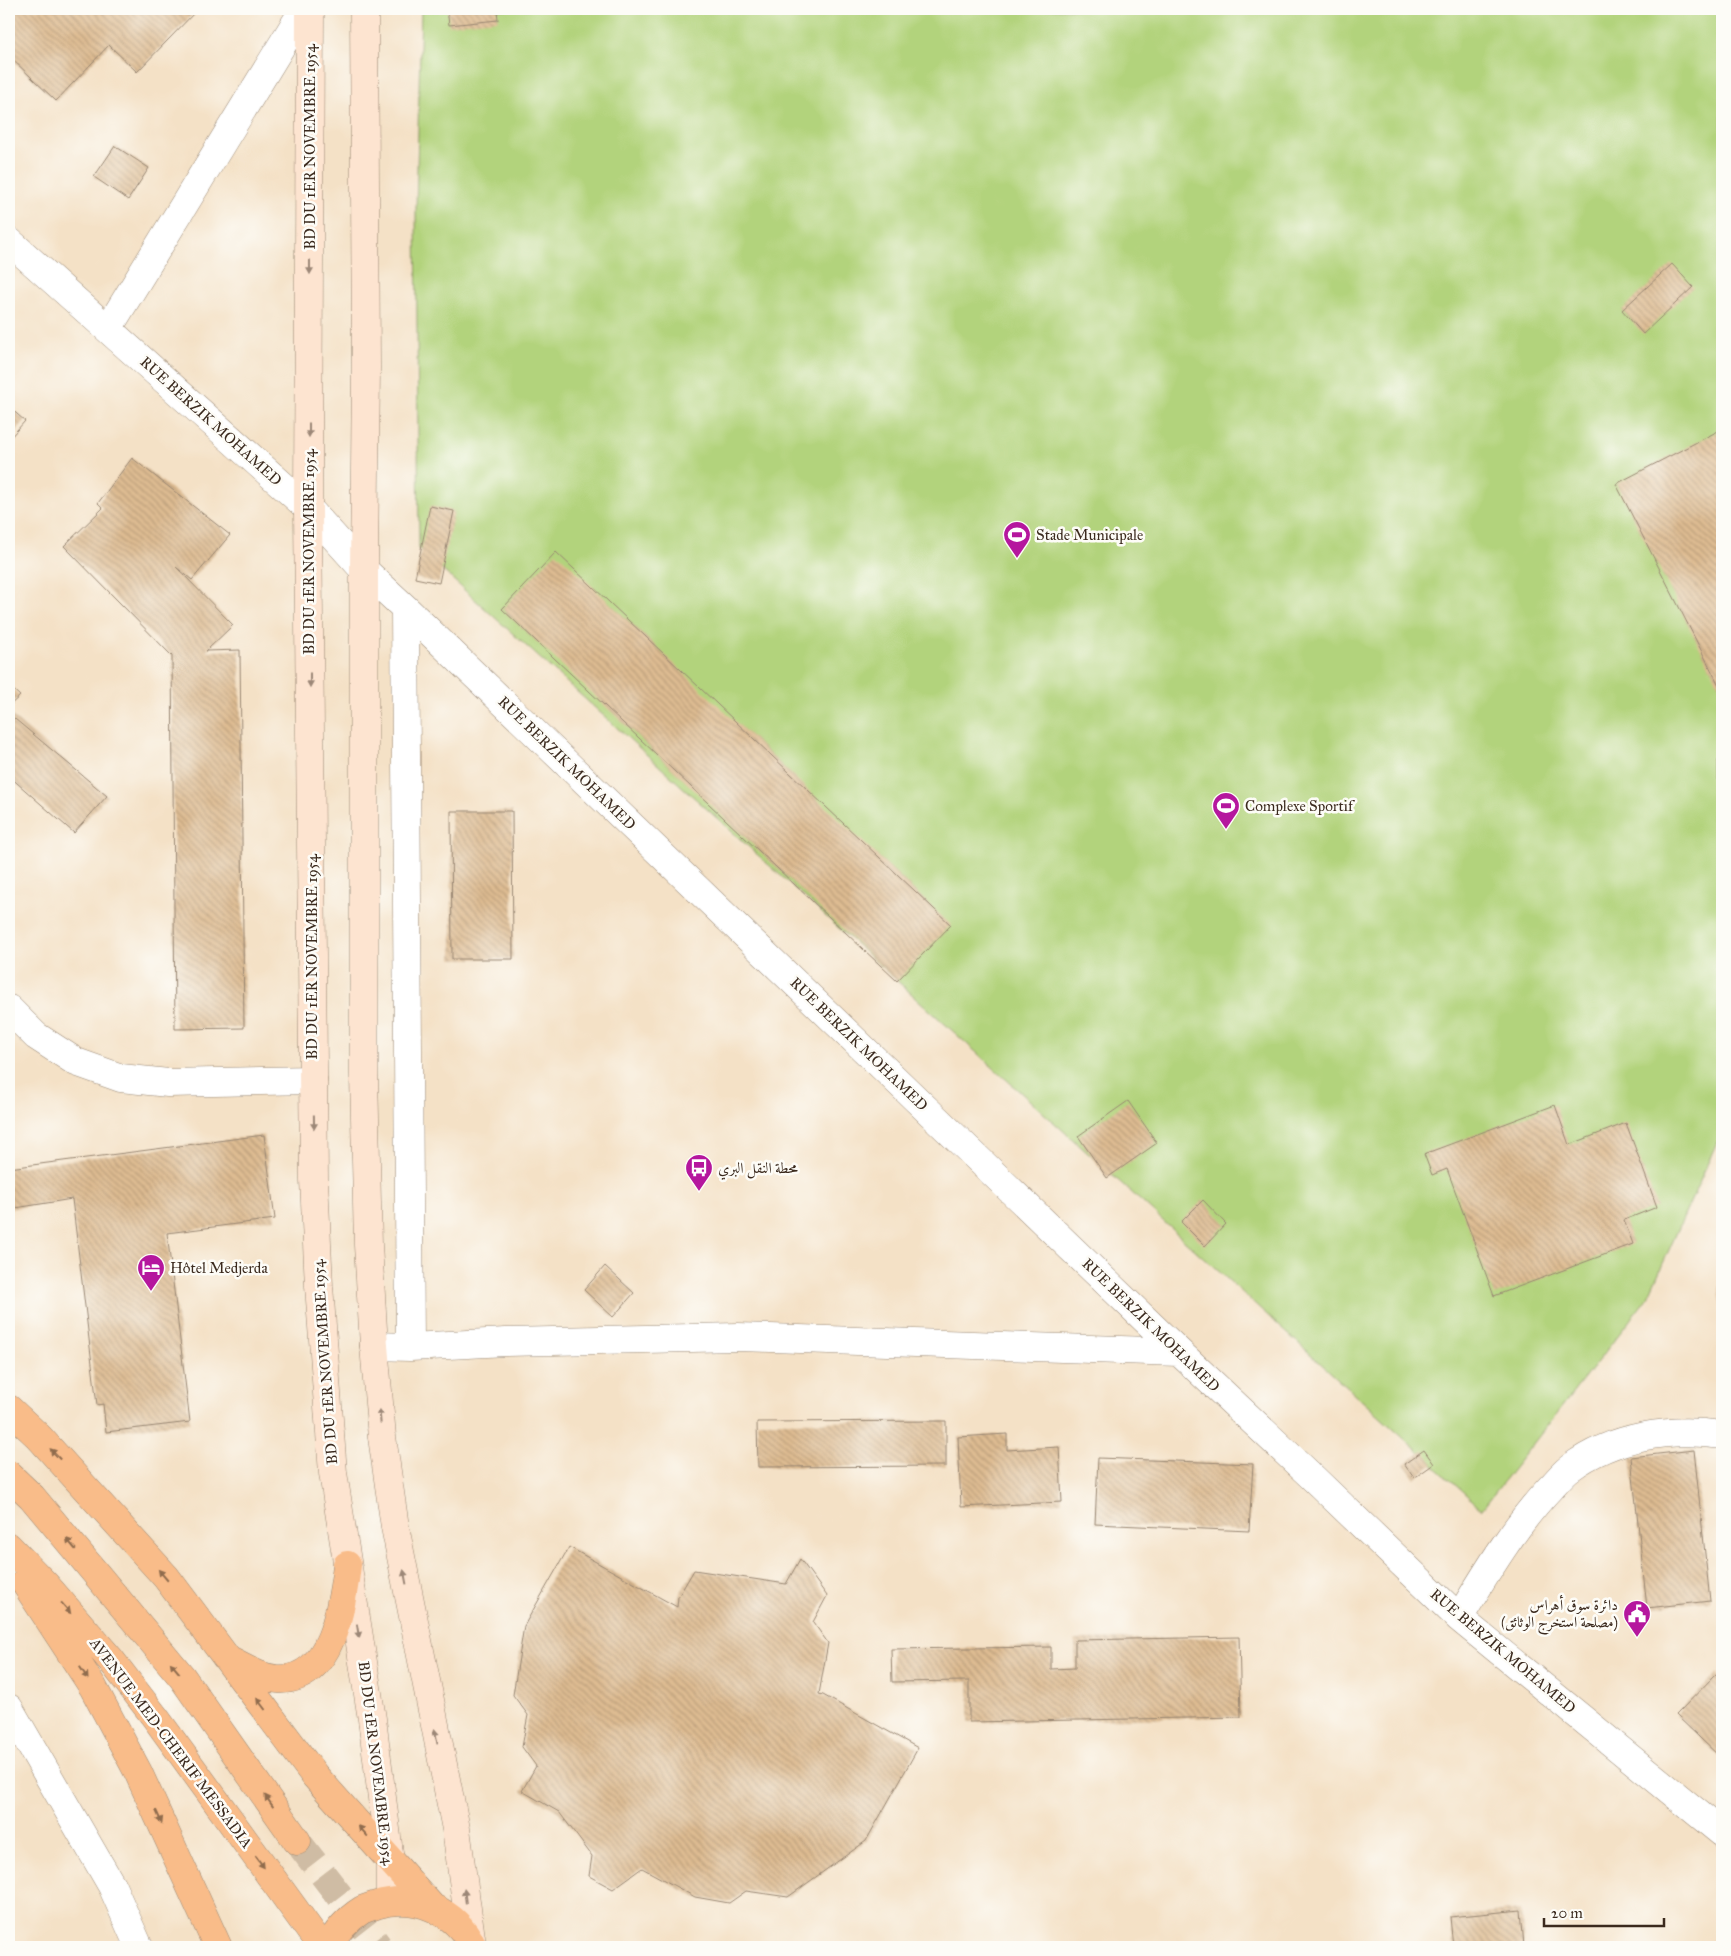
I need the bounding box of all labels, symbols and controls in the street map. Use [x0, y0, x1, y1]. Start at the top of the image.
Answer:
street label: BD DU 1ER NOVEMBRE 1954 [301, 44, 319, 250]
one-way arrow [306, 260, 314, 276]
street label: RUE BERZIK MOHAMED [136, 353, 286, 489]
one-way arrow [305, 422, 313, 438]
street label: BD DU 1ER NOVEMBRE 1954 [300, 449, 318, 655]
sports icon: Stade Municipale [1002, 520, 1032, 559]
place label: Stade Municipale [1036, 526, 1143, 544]
one-way arrow [306, 672, 314, 688]
street label: RUE BERZIK MOHAMED [494, 693, 640, 834]
sports icon: Complexe Sportif [1211, 791, 1241, 830]
place label: Complexe Sportif [1245, 797, 1356, 815]
street label: BD DU 1ER NOVEMBRE 1954 [303, 854, 321, 1060]
street label: RUE BERZIK MOHAMED [786, 974, 932, 1115]
one-way arrow [310, 1115, 318, 1131]
bus stop icon: محطة النقل البري [684, 1153, 714, 1192]
place label: محطة النقل البري [718, 1159, 798, 1180]
hotel icon: Hôtel Medjerda [136, 1253, 166, 1292]
street label: RUE BERZIK MOHAMED [1078, 1255, 1224, 1396]
street label: BD DU 1ER NOVEMBRE 1954 [309, 1258, 341, 1465]
place label: Hôtel Medjerda [170, 1259, 268, 1277]
one-way arrow [376, 1408, 384, 1424]
one-way arrow [49, 1448, 61, 1460]
one-way arrow [65, 1538, 77, 1550]
one-way arrow [158, 1568, 169, 1581]
one-way arrow [400, 1569, 408, 1585]
street label: RUE BERZIK MOHAMED [1427, 1585, 1579, 1717]
place label: دائرة سوق أهراس (مصلحة استخرج الوثائق) [1501, 1594, 1618, 1635]
public building icon: دائرة سوق أهراس (مصلحة استخرج الوثائق) [1622, 1599, 1652, 1638]
one-way arrow [60, 1602, 72, 1614]
one-way arrow [354, 1623, 362, 1639]
street label: AVENUE MED-CHERIF MESSADIA [85, 1634, 256, 1852]
street label: BD DU 1ER NOVEMBRE 1954 [355, 1660, 398, 1867]
one-way arrow [170, 1662, 181, 1675]
one-way arrow [79, 1666, 89, 1679]
one-way arrow [256, 1698, 267, 1711]
one-way arrow [432, 1728, 440, 1744]
one-way arrow [264, 1794, 274, 1808]
one-way arrow [155, 1810, 163, 1824]
one-way arrow [357, 1825, 369, 1837]
one-way arrow [255, 1855, 265, 1869]
one-way arrow [461, 1888, 469, 1904]
scale bar [1544, 1896, 1664, 1928]
text: 20 m [1551, 1904, 1583, 1922]

